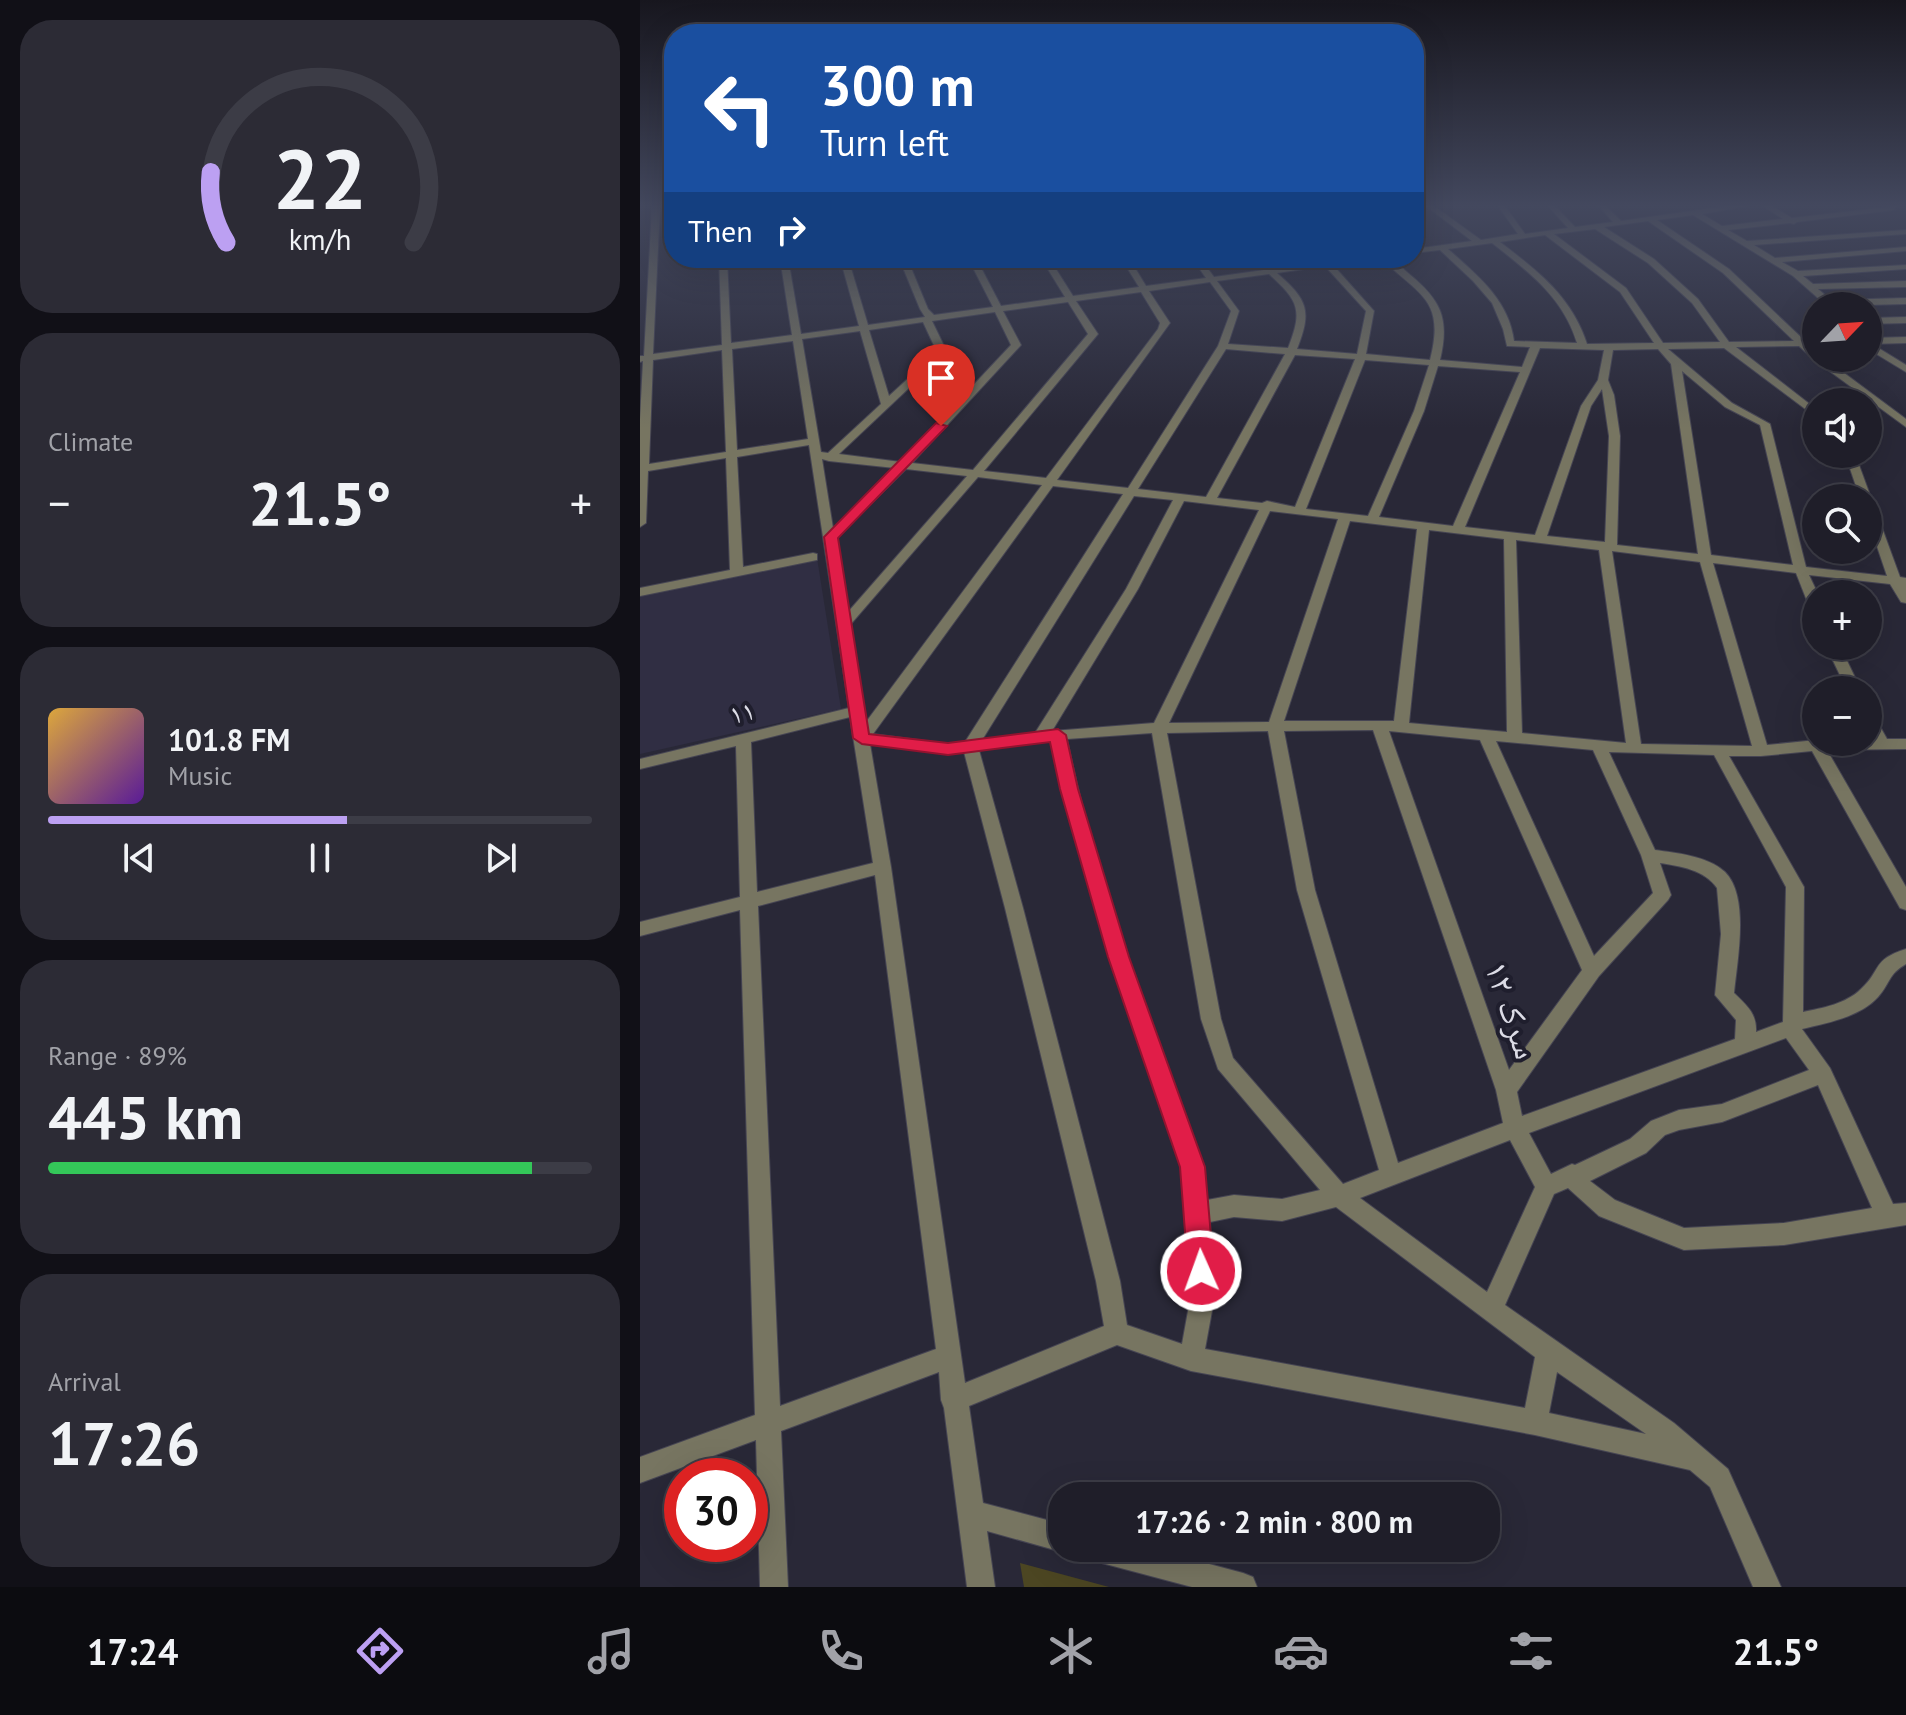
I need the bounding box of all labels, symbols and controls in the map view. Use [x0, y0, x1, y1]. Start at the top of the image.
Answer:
text: 300 m [820, 49, 975, 121]
icon: left [688, 56, 792, 160]
text: Turn left [820, 119, 949, 166]
text: 22 [273, 123, 367, 231]
icon: right [769, 208, 813, 252]
text: Then [688, 211, 753, 250]
text: km/h [289, 221, 351, 258]
north arrow [1802, 292, 1882, 372]
map controls [1802, 292, 1882, 756]
pin [907, 344, 975, 426]
icon: arrive [919, 356, 963, 400]
button: sound [1802, 388, 1882, 468]
text: Climate [48, 425, 133, 458]
text: 21.5° [248, 464, 392, 542]
text: − [48, 474, 70, 531]
text: + [570, 474, 592, 531]
button: search [1802, 484, 1882, 564]
button: + [1802, 580, 1882, 660]
button: − [1802, 676, 1882, 756]
street label: ۱۱ [725, 691, 759, 733]
text: 101.8 FM [168, 720, 290, 759]
text: Music [168, 759, 232, 792]
icon: previous [117, 836, 161, 880]
icon: pause [298, 836, 342, 880]
icon: next [479, 836, 523, 880]
street label: سرک ۱۲ [1476, 955, 1550, 1064]
text: Range · 89% [48, 1039, 187, 1072]
text: 445 km [48, 1078, 243, 1156]
position arrow [1159, 1229, 1243, 1313]
text: Arrival [48, 1365, 121, 1398]
text: 17:26 [48, 1404, 200, 1482]
speed limit sign: 30 [664, 1458, 768, 1562]
text: 17:26 · 2 min · 800 m [1135, 1502, 1413, 1541]
icon: directions [352, 1623, 408, 1679]
icon: music [583, 1623, 639, 1679]
icon: phone [813, 1623, 869, 1679]
icon: climate [1043, 1623, 1099, 1679]
icon: car [1273, 1623, 1329, 1679]
icon: filters [1503, 1623, 1559, 1679]
text: 17:24 [87, 1628, 178, 1675]
text: 21.5° [1733, 1628, 1819, 1675]

